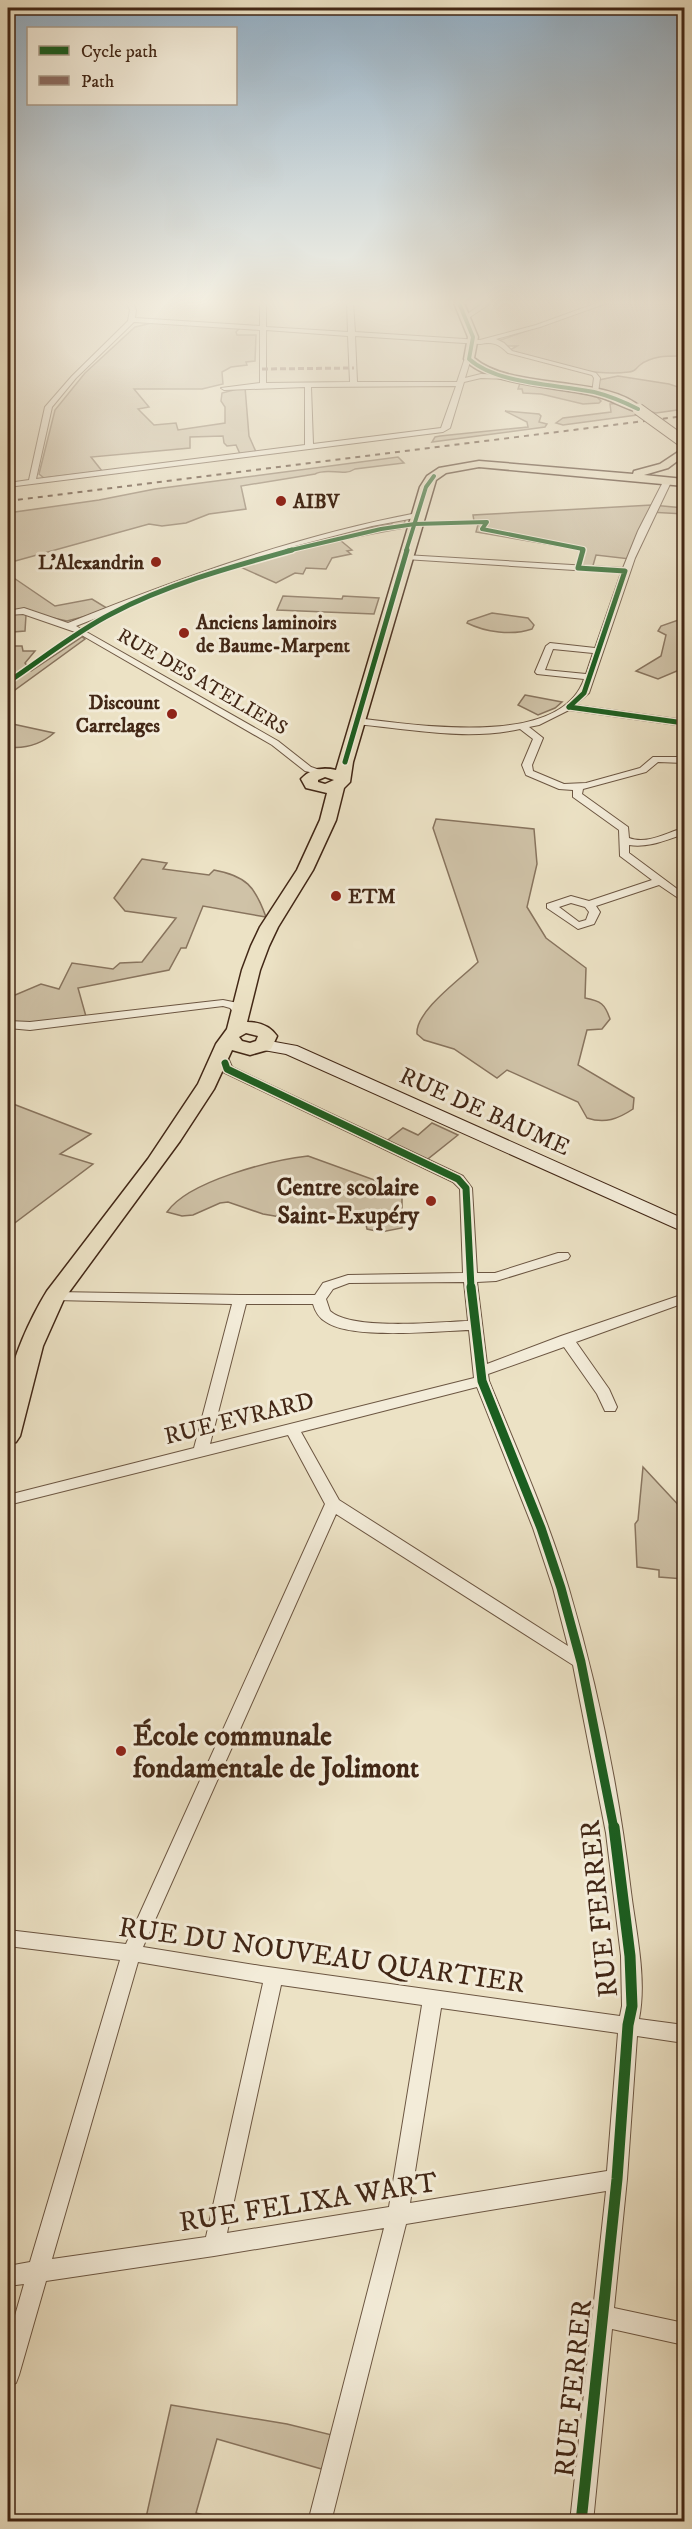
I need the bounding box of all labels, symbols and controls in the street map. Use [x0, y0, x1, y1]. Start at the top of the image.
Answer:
legend [27, 27, 237, 105]
text: Cycle path [81, 41, 158, 63]
text: Path [81, 71, 115, 93]
place label: AIBV [292, 490, 341, 515]
marker: AIBV [274, 494, 288, 508]
place label: L'Alexandrin [38, 551, 145, 576]
marker: L'Alexandrin [149, 555, 163, 569]
place label: Anciens laminoirs de Baume-Marpent [195, 611, 351, 659]
street label: RUE DES ATELIERS [113, 623, 292, 741]
marker: Anciens laminoirs de Baume-Marpent [177, 626, 191, 640]
place label: Discount Carrelages [76, 691, 161, 739]
marker: Discount Carrelages [165, 707, 179, 721]
place label: ETM [348, 885, 396, 910]
marker: ETM [329, 889, 343, 903]
street label: RUE DE BAUME [395, 1061, 575, 1163]
place label: Centre scolaire Saint-Exupéry [277, 1173, 420, 1231]
marker: Centre scolaire Saint-Exupéry [424, 1194, 438, 1208]
street label: RUE EVRARD [161, 1386, 317, 1452]
place label: École communale fondamentale de Jolimont [132, 1718, 419, 1786]
marker: École communale fondamentale de Jolimont [114, 1744, 128, 1758]
street label: RUE FERRER [573, 1818, 626, 1999]
street label: RUE DU NOUVEAU QUARTIER [116, 1910, 527, 2001]
street label: RUE FELIXA WART [177, 2165, 440, 2240]
street label: RUE FERRER [547, 2297, 600, 2479]

